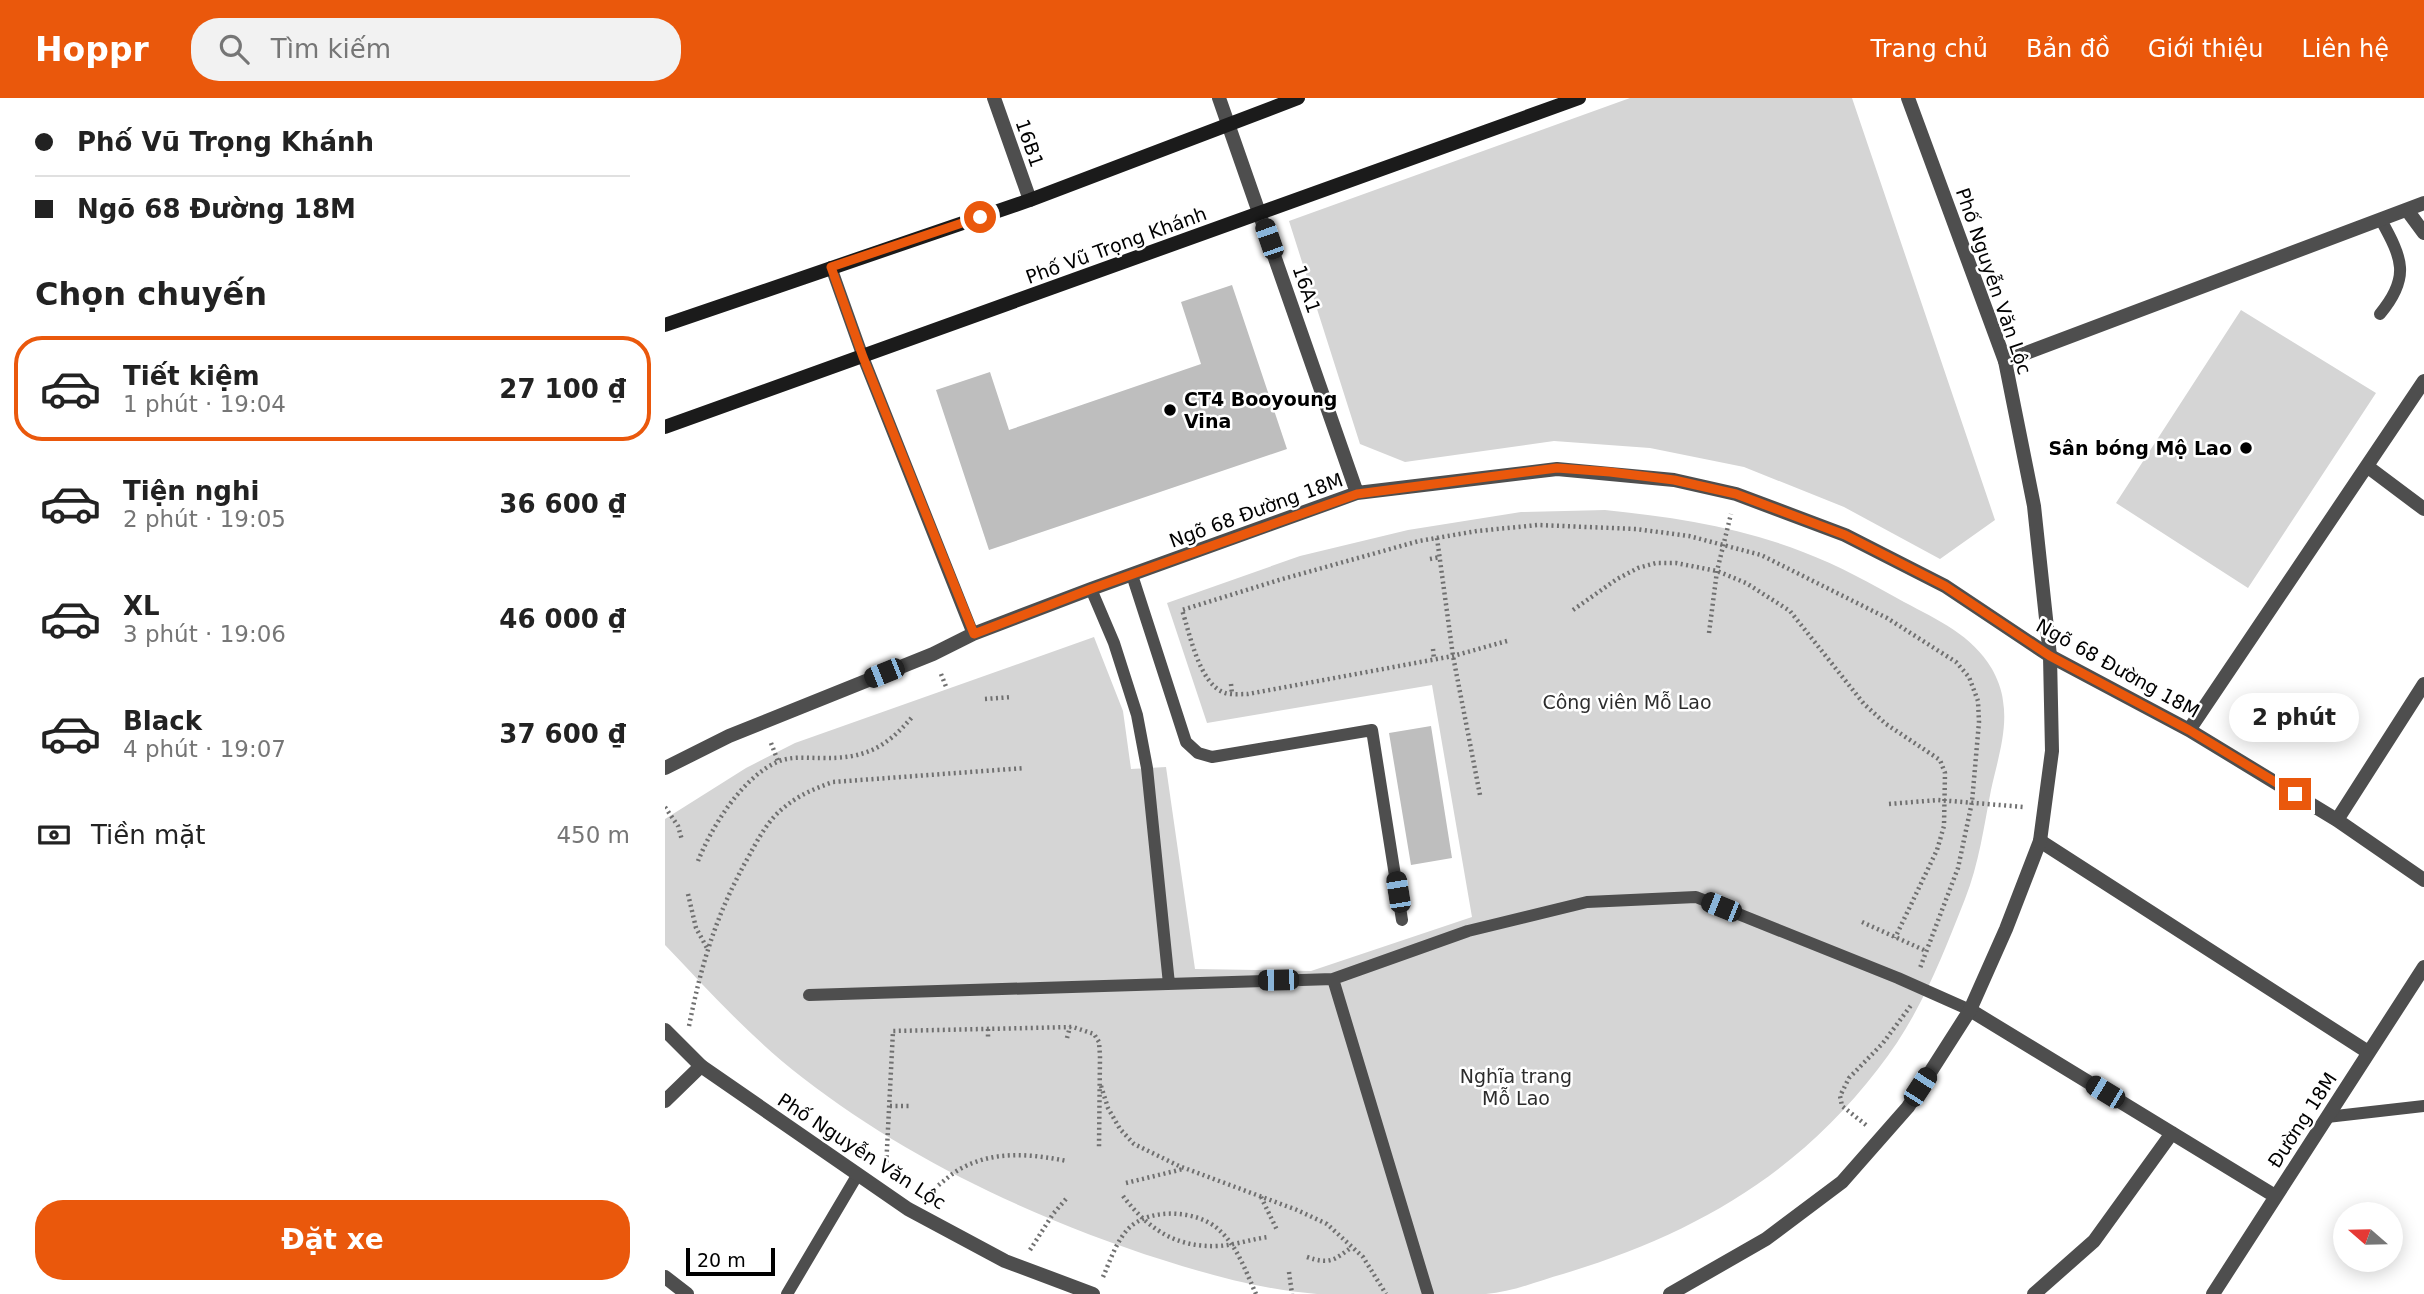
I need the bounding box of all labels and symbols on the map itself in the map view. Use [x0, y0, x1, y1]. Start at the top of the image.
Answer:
street label: 16B1 [1012, 116, 1048, 170]
street label: Phố Nguyễn Văn Lộc [1952, 185, 2036, 377]
route start [964, 201, 996, 233]
street label: Phố Vũ Trọng Khánh [1023, 202, 1209, 288]
car [1253, 216, 1286, 262]
street label: 16A1 [1289, 262, 1325, 316]
place label: CT4 Booyoung Vina [1184, 388, 1337, 432]
marker: CT4 Booyoung Vina [1162, 402, 1178, 418]
place label: Sân bóng Mộ Lao [2048, 437, 2232, 459]
marker: Sân bóng Mộ Lao [2238, 440, 2254, 456]
street label: Ngõ 68 Đường 18M [1166, 468, 1346, 552]
street label: Ngõ 68 Đường 18M [2033, 614, 2203, 722]
car [861, 655, 908, 691]
park label: Công viên Mỗ Lao [1542, 691, 1712, 713]
callout: 2 phút [2230, 692, 2360, 742]
route end [2279, 778, 2311, 810]
car [1385, 870, 1412, 914]
car [1698, 889, 1745, 925]
car [1257, 969, 1300, 991]
car [1900, 1064, 1941, 1110]
park label: Nghĩa trang Mỗ Lao [1460, 1065, 1572, 1109]
street label: Đường 18M [2263, 1068, 2341, 1172]
car [2082, 1072, 2129, 1112]
street label: Phố Nguyễn Văn Lộc [774, 1088, 950, 1214]
north arrow [2333, 1202, 2403, 1272]
scale bar [686, 1245, 775, 1277]

